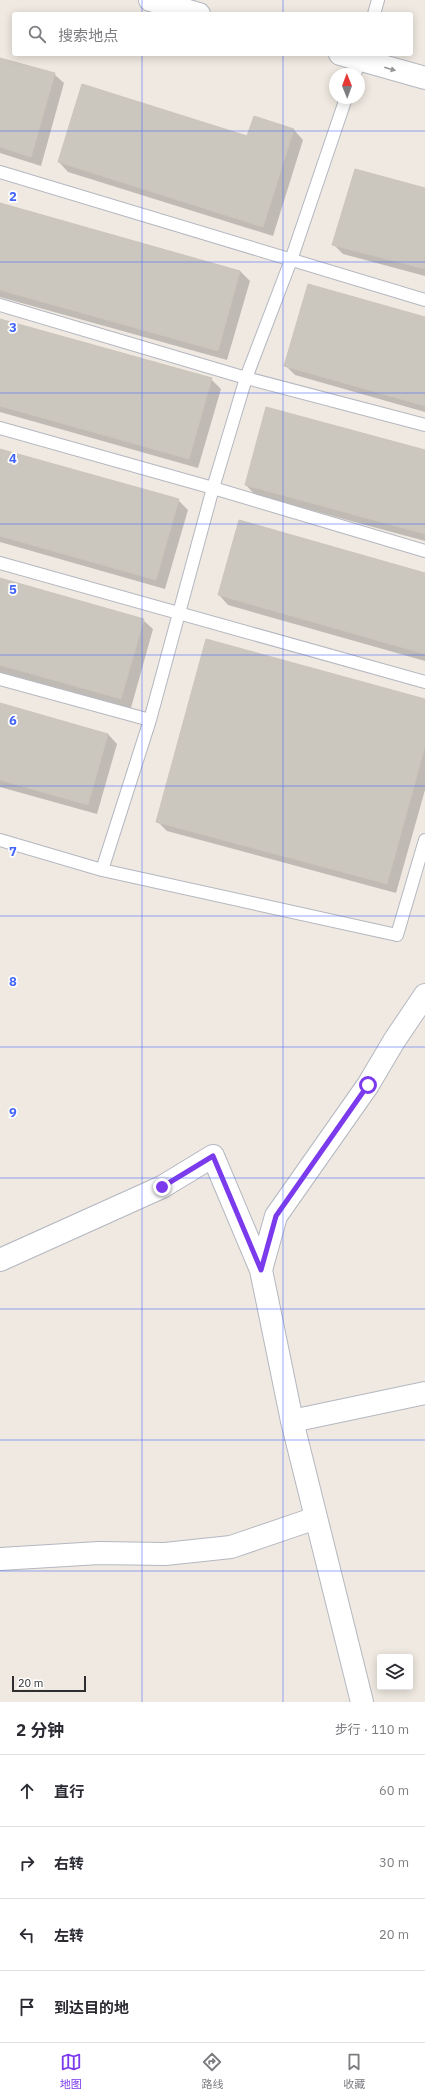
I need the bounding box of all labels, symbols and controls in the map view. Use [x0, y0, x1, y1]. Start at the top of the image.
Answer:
search box [12, 12, 413, 56]
icon: search [26, 23, 48, 45]
text: 搜索地点 [58, 26, 118, 45]
one-way arrow [384, 66, 397, 72]
north arrow [329, 68, 365, 104]
text: 2 [9, 188, 17, 205]
text: 3 [9, 319, 17, 336]
text: 4 [9, 450, 17, 467]
text: 5 [9, 581, 17, 598]
text: 6 [9, 712, 17, 729]
text: 7 [9, 843, 17, 860]
text: 8 [9, 973, 17, 990]
route start [359, 1076, 377, 1094]
text: 9 [9, 1104, 17, 1121]
route end [153, 1178, 171, 1196]
map controls [377, 1654, 413, 1690]
button: layers [377, 1654, 413, 1690]
scale bar [12, 1674, 86, 1693]
text: 20 m [18, 1676, 43, 1690]
text: 2 分钟 [16, 1719, 64, 1741]
text: 步行 · 110 m [335, 1721, 409, 1738]
icon: ahead [16, 1780, 38, 1802]
text: 直行 [54, 1782, 84, 1801]
text: 60 m [379, 1782, 409, 1799]
icon: right [16, 1852, 38, 1874]
text: 右转 [54, 1854, 84, 1873]
text: 30 m [379, 1854, 409, 1871]
icon: left [16, 1924, 38, 1946]
text: 左转 [54, 1926, 84, 1945]
text: 20 m [379, 1926, 409, 1943]
icon: arrive [16, 1996, 38, 2018]
text: 到达目的地 [54, 1998, 129, 2017]
tab: 地图 [60, 2051, 82, 2091]
tab: 路线 [201, 2051, 223, 2091]
tab: 收藏 [343, 2051, 365, 2091]

